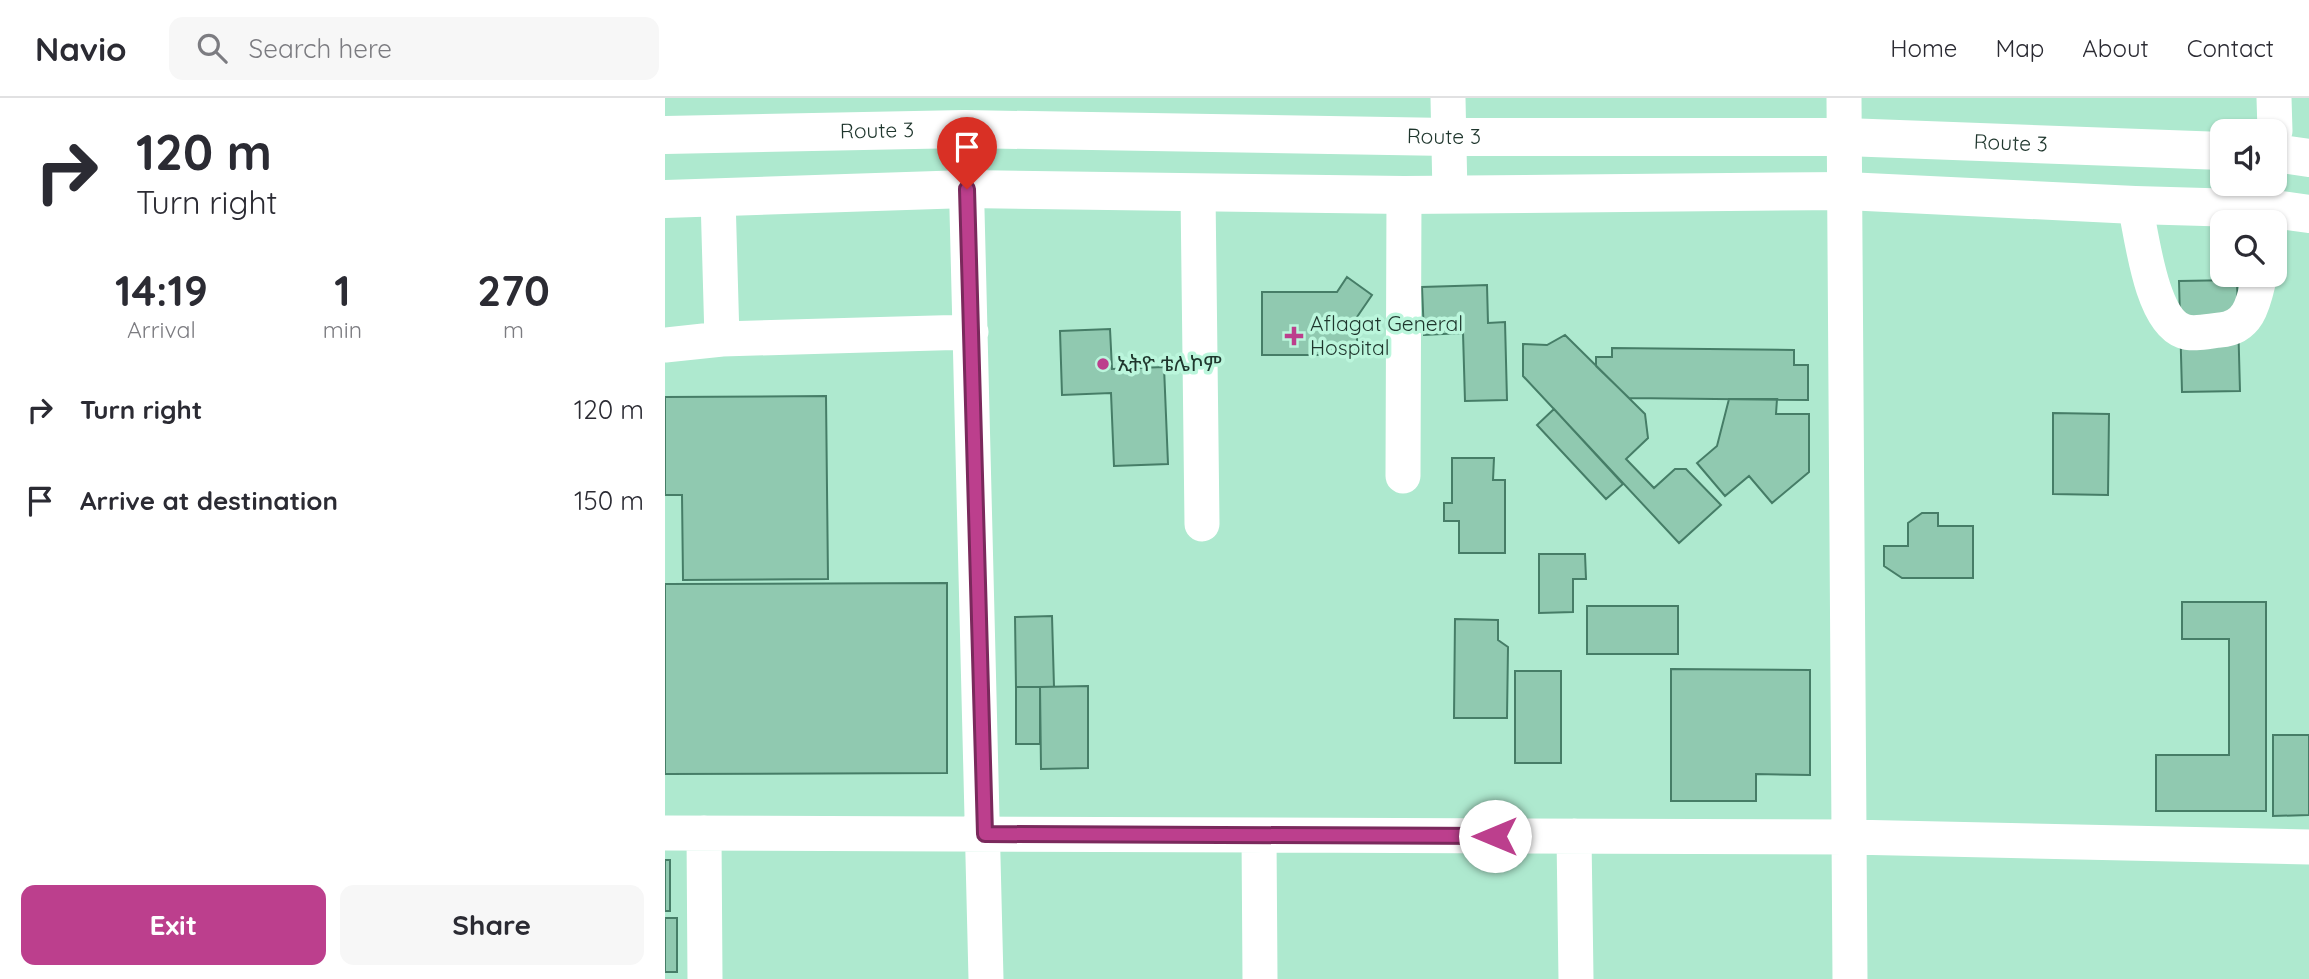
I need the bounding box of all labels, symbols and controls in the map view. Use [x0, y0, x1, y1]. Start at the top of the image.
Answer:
search box [169, 17, 659, 80]
text: Navio [35, 28, 127, 69]
icon: search [193, 29, 231, 67]
text: Search here [249, 32, 392, 65]
text: Home [1890, 33, 1957, 63]
text: Map [1995, 33, 2044, 63]
text: About [2082, 33, 2149, 63]
text: Contact [2187, 33, 2274, 63]
street label: Route 3 [840, 116, 914, 144]
pin [937, 117, 997, 189]
map controls [2210, 119, 2287, 287]
button: sound [2210, 119, 2287, 196]
text: 120 m [136, 121, 272, 182]
street label: Route 3 [1407, 122, 1481, 149]
icon: right [21, 126, 112, 217]
icon: arrive [948, 128, 986, 166]
street label: Route 3 [1973, 128, 2048, 157]
text: Turn right [136, 182, 277, 222]
button: search [2210, 210, 2287, 287]
text: 14:19 [115, 264, 208, 317]
text: 1 [334, 264, 351, 317]
text: 270 [477, 264, 550, 317]
place label: Aflagat General Hospital [1310, 310, 1463, 360]
text: Arrival [127, 315, 196, 344]
text: min [323, 315, 362, 344]
text: m [503, 315, 524, 344]
marker: Aflagat General Hospital [1284, 326, 1304, 346]
place label: ኢትዮ ቴሌኮም [1117, 350, 1222, 376]
marker: ኢትዮ ቴሌኮም [1095, 356, 1111, 372]
icon: right [21, 391, 59, 429]
text: Turn right [80, 393, 202, 426]
text: 120 m [574, 393, 644, 426]
icon: arrive [21, 482, 59, 520]
text: Arrive at destination [80, 484, 338, 517]
text: 150 m [574, 484, 644, 517]
position arrow [1458, 799, 1532, 873]
button: Exit [21, 885, 326, 965]
button: Share [340, 885, 644, 965]

